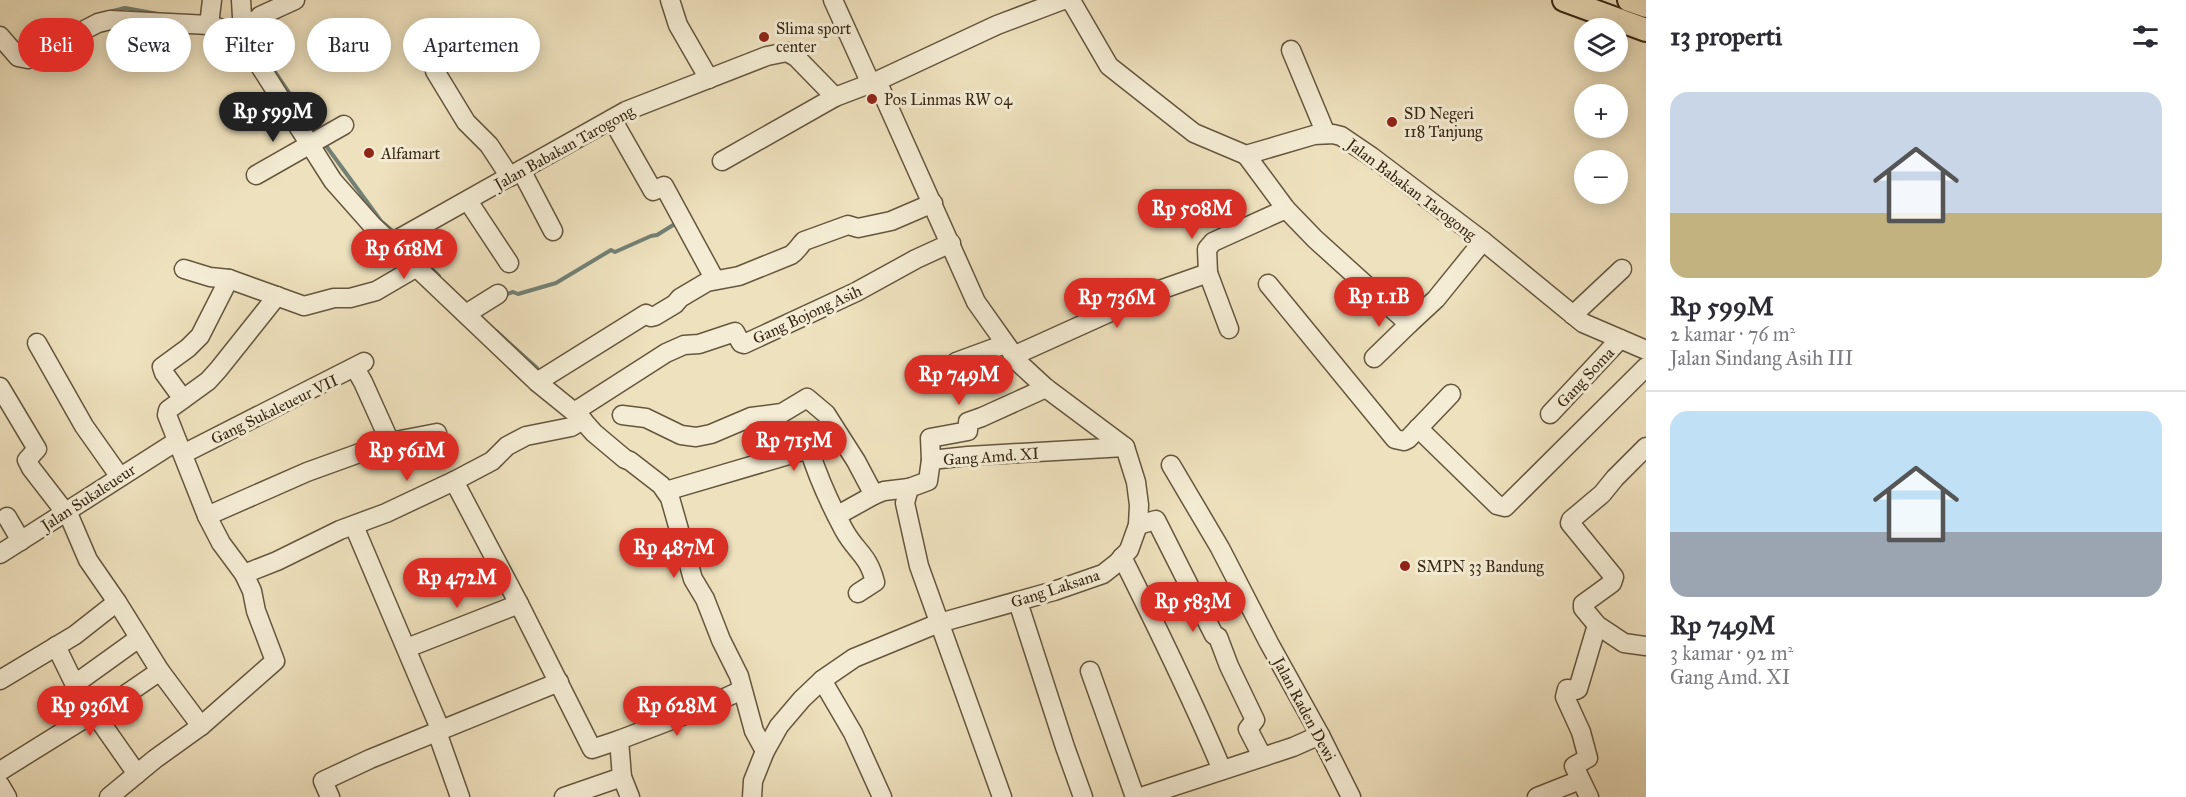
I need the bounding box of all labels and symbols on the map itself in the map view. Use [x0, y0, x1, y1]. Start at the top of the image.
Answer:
place label: Slima sport center [776, 19, 852, 56]
marker: Slima sport center [757, 30, 771, 44]
place label: Pos Linmas RW 04 [884, 90, 1013, 109]
pin: Rp 599M [218, 92, 328, 143]
marker: Pos Linmas RW 04 [865, 92, 879, 106]
street label: Jalan Babakan Tarogong [489, 101, 638, 196]
place label: SD Negeri 118 Tanjung [1404, 104, 1483, 142]
marker: SD Negeri 118 Tanjung [1385, 115, 1399, 129]
street label: Jalan Babakan Tarogong [1341, 133, 1480, 245]
place label: Alfamart [380, 144, 440, 163]
marker: Alfamart [362, 146, 376, 160]
pin: Rp 508M [1137, 189, 1247, 240]
pin: Rp 618M [349, 229, 459, 280]
pin: Rp 1.1B [1324, 277, 1434, 328]
pin: Rp 736M [1062, 278, 1172, 329]
street label: Gang Bojong Asih [750, 281, 865, 349]
street label: Gang Soma [1553, 343, 1619, 412]
pin: Rp 749M [904, 355, 1014, 406]
street label: Gang Sukaleueur VII [208, 370, 341, 449]
pin: Rp 715M [739, 421, 849, 472]
pin: Rp 561M [352, 431, 462, 482]
street label: Gang Amd. XI [942, 444, 1040, 470]
street label: Jalan Sukaleueur [36, 460, 140, 537]
pin: Rp 487M [619, 528, 729, 579]
place label: SMPN 33 Bandung [1417, 557, 1544, 577]
pin: Rp 472M [402, 558, 512, 609]
marker: SMPN 33 Bandung [1398, 559, 1412, 573]
street label: Gang Laksana [1008, 565, 1102, 613]
pin: Rp 583M [1138, 582, 1248, 633]
street label: Jalan Raden Dewi [1267, 652, 1340, 765]
pin: Rp 936M [35, 686, 145, 737]
pin: Rp 628M [622, 686, 732, 737]

